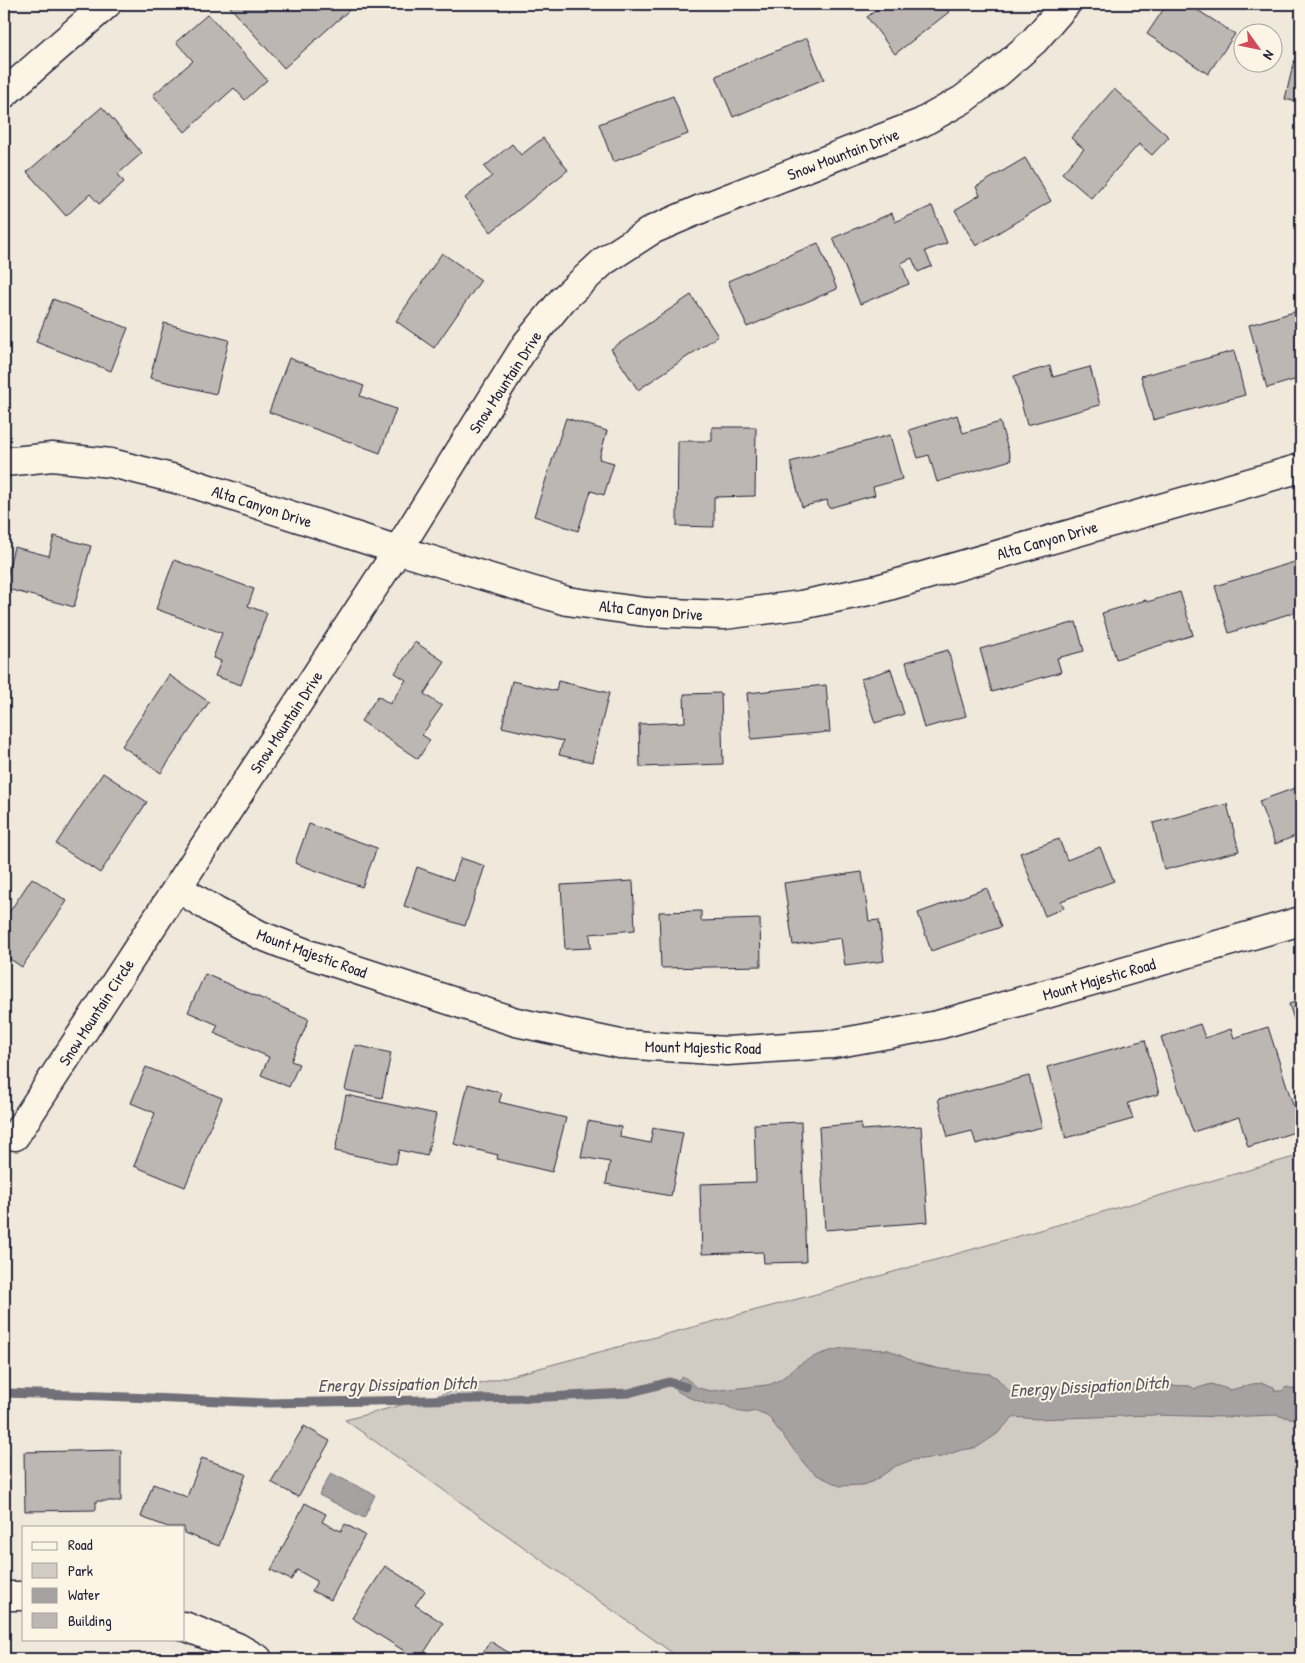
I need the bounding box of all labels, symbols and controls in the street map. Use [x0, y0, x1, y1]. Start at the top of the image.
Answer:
north arrow [1232, 22, 1282, 72]
text: N [1259, 47, 1279, 64]
street label: Snow Mountain Drive [784, 122, 903, 185]
street label: Snow Mountain Drive [464, 326, 547, 438]
street label: Alta Canyon Drive [209, 479, 315, 533]
street label: Alta Canyon Drive [994, 515, 1101, 565]
street label: Alta Canyon Drive [598, 595, 704, 626]
street label: Snow Mountain Drive [245, 666, 328, 778]
street label: Mount Majestic Road [254, 923, 370, 983]
street label: Mount Majestic Road [1040, 952, 1158, 1006]
street label: Snow Mountain Circle [53, 954, 139, 1070]
street label: Mount Majestic Road [645, 1035, 761, 1059]
water label: Energy Dissipation Ditch [1009, 1369, 1170, 1403]
water label: Energy Dissipation Ditch [318, 1370, 478, 1398]
legend [22, 1526, 185, 1640]
text: Road [68, 1534, 93, 1555]
text: Park [68, 1560, 93, 1581]
text: Water [68, 1584, 100, 1605]
text: Building [68, 1610, 112, 1631]

